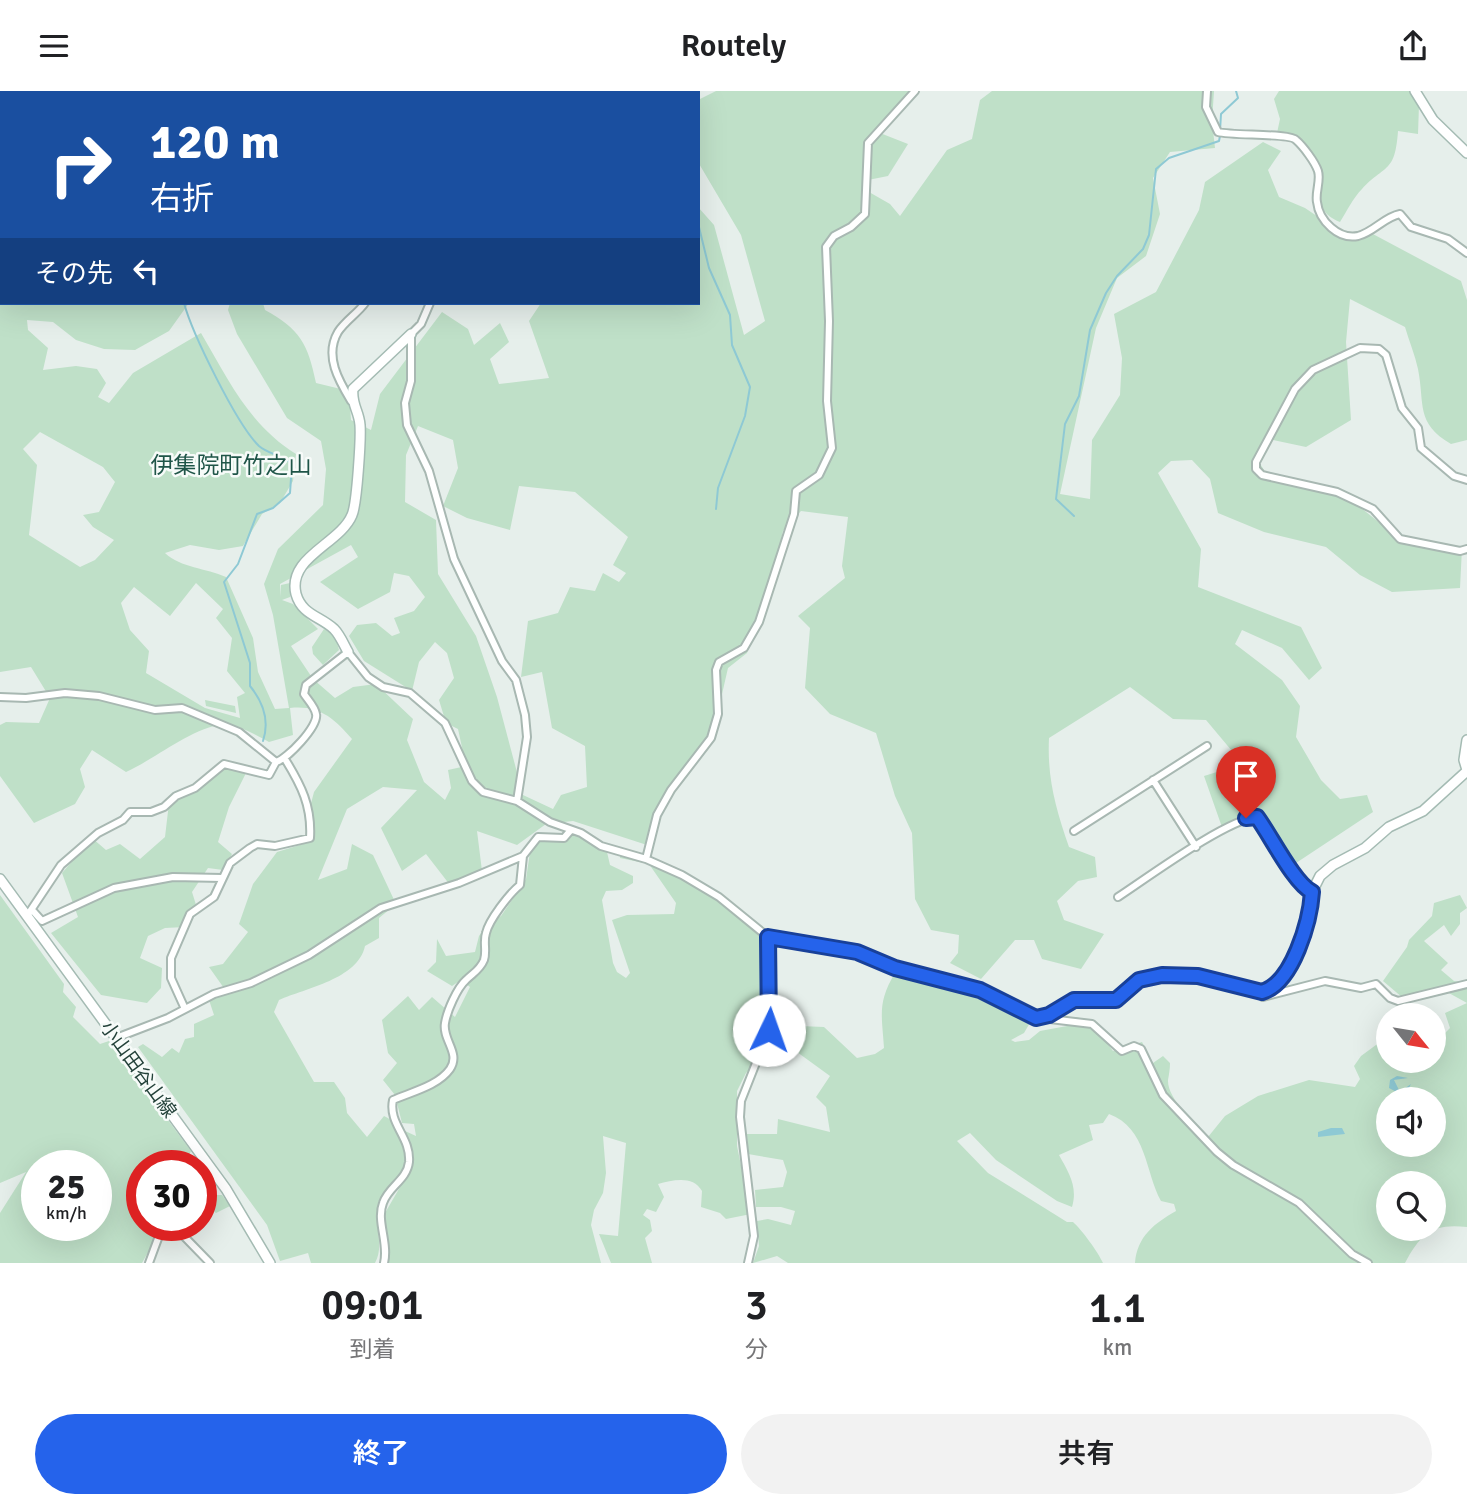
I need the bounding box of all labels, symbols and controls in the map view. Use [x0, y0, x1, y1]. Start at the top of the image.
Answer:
text: Routely [681, 26, 786, 65]
icon: menu [35, 27, 73, 65]
icon: share [1394, 27, 1432, 65]
text: 120 m [150, 112, 280, 172]
icon: right [35, 119, 126, 210]
text: 右折 [150, 179, 214, 218]
icon: left [127, 252, 165, 290]
text: その先 [35, 258, 113, 290]
district label: 伊集院町竹之山 [151, 451, 312, 480]
pin [1216, 746, 1276, 818]
icon: arrive [1227, 757, 1265, 795]
position arrow [732, 993, 806, 1067]
north arrow [1376, 1003, 1446, 1073]
map controls [1376, 1003, 1446, 1241]
street label: 小山田谷山線 [95, 1016, 181, 1123]
button: sound [1376, 1087, 1446, 1157]
speed limit sign: 30 [126, 1150, 217, 1241]
text: 25 [48, 1165, 85, 1208]
button: search [1376, 1171, 1446, 1241]
text: km/h [46, 1202, 87, 1224]
text: 09:01 [321, 1280, 424, 1331]
text: 3 [745, 1280, 768, 1331]
text: 1.1 [1089, 1283, 1146, 1334]
text: km [1102, 1333, 1132, 1362]
text: 到着 [349, 1335, 395, 1364]
text: 分 [745, 1335, 768, 1364]
button: 終了 [35, 1414, 727, 1494]
button: 共有 [741, 1414, 1432, 1494]

